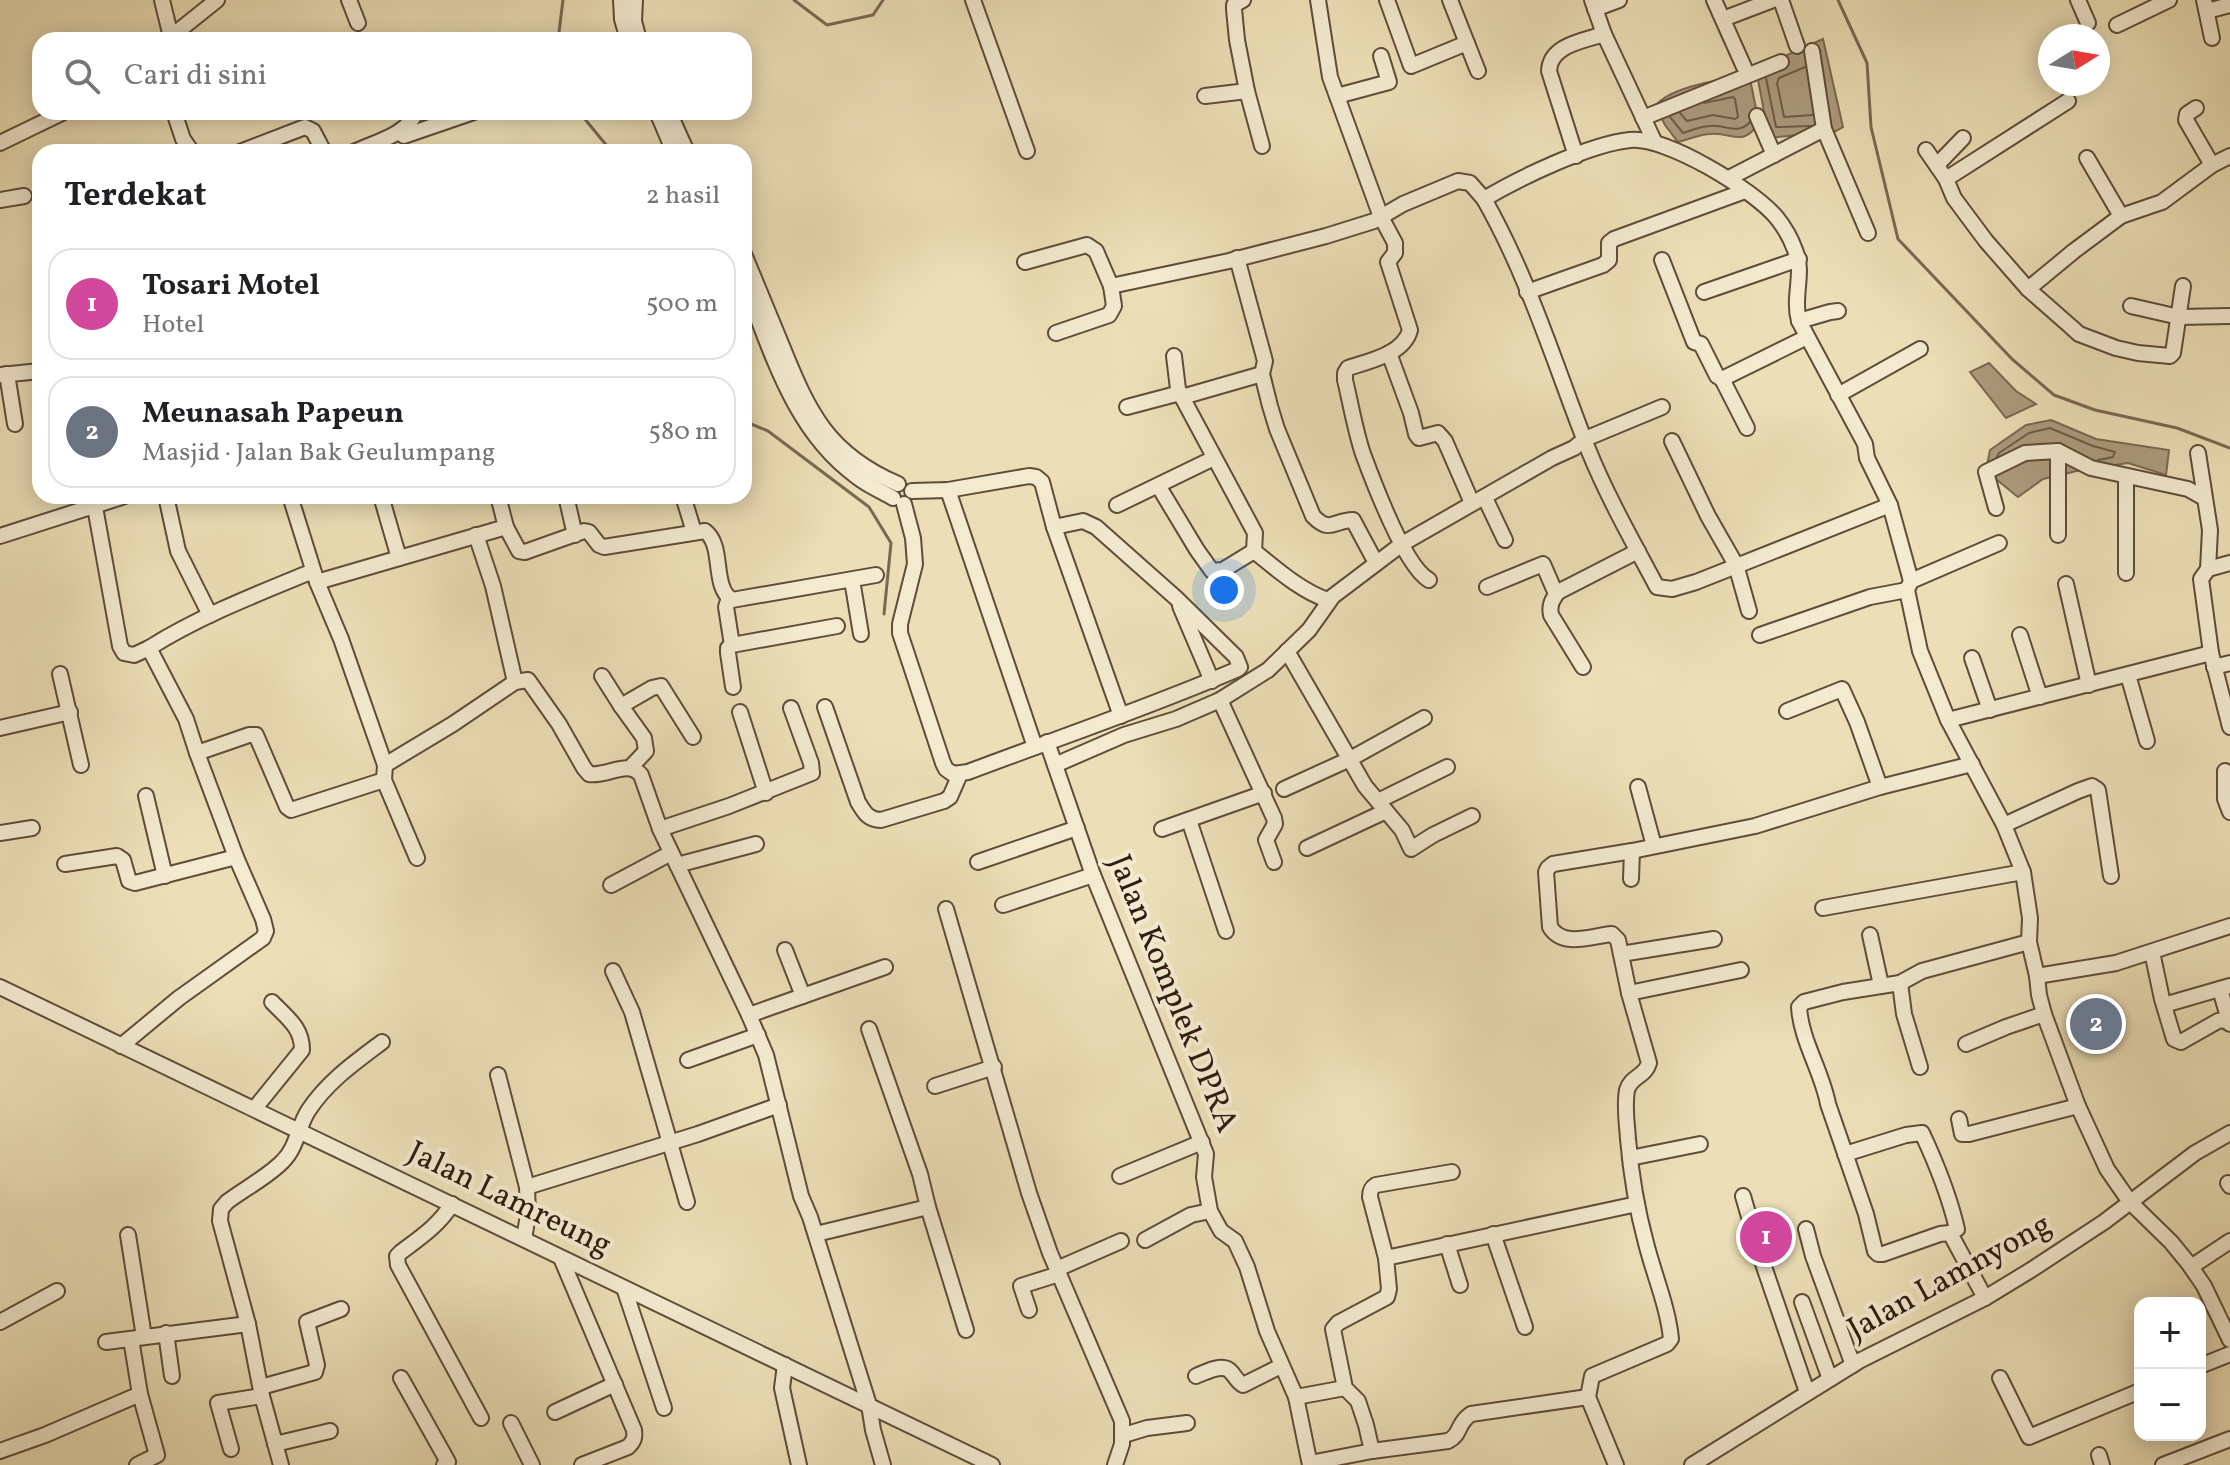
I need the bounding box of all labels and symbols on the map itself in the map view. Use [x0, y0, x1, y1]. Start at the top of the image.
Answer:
north arrow [2038, 24, 2110, 96]
your location [1204, 570, 1244, 610]
street label: Jalan Komplek DPRA [1096, 848, 1248, 1140]
pin: 2 [2070, 994, 2122, 1054]
street label: Jalan Lamreung [400, 1132, 618, 1268]
street label: Jalan Lamnyong [1840, 1204, 2060, 1352]
pin: 1 [1740, 1207, 1792, 1267]

